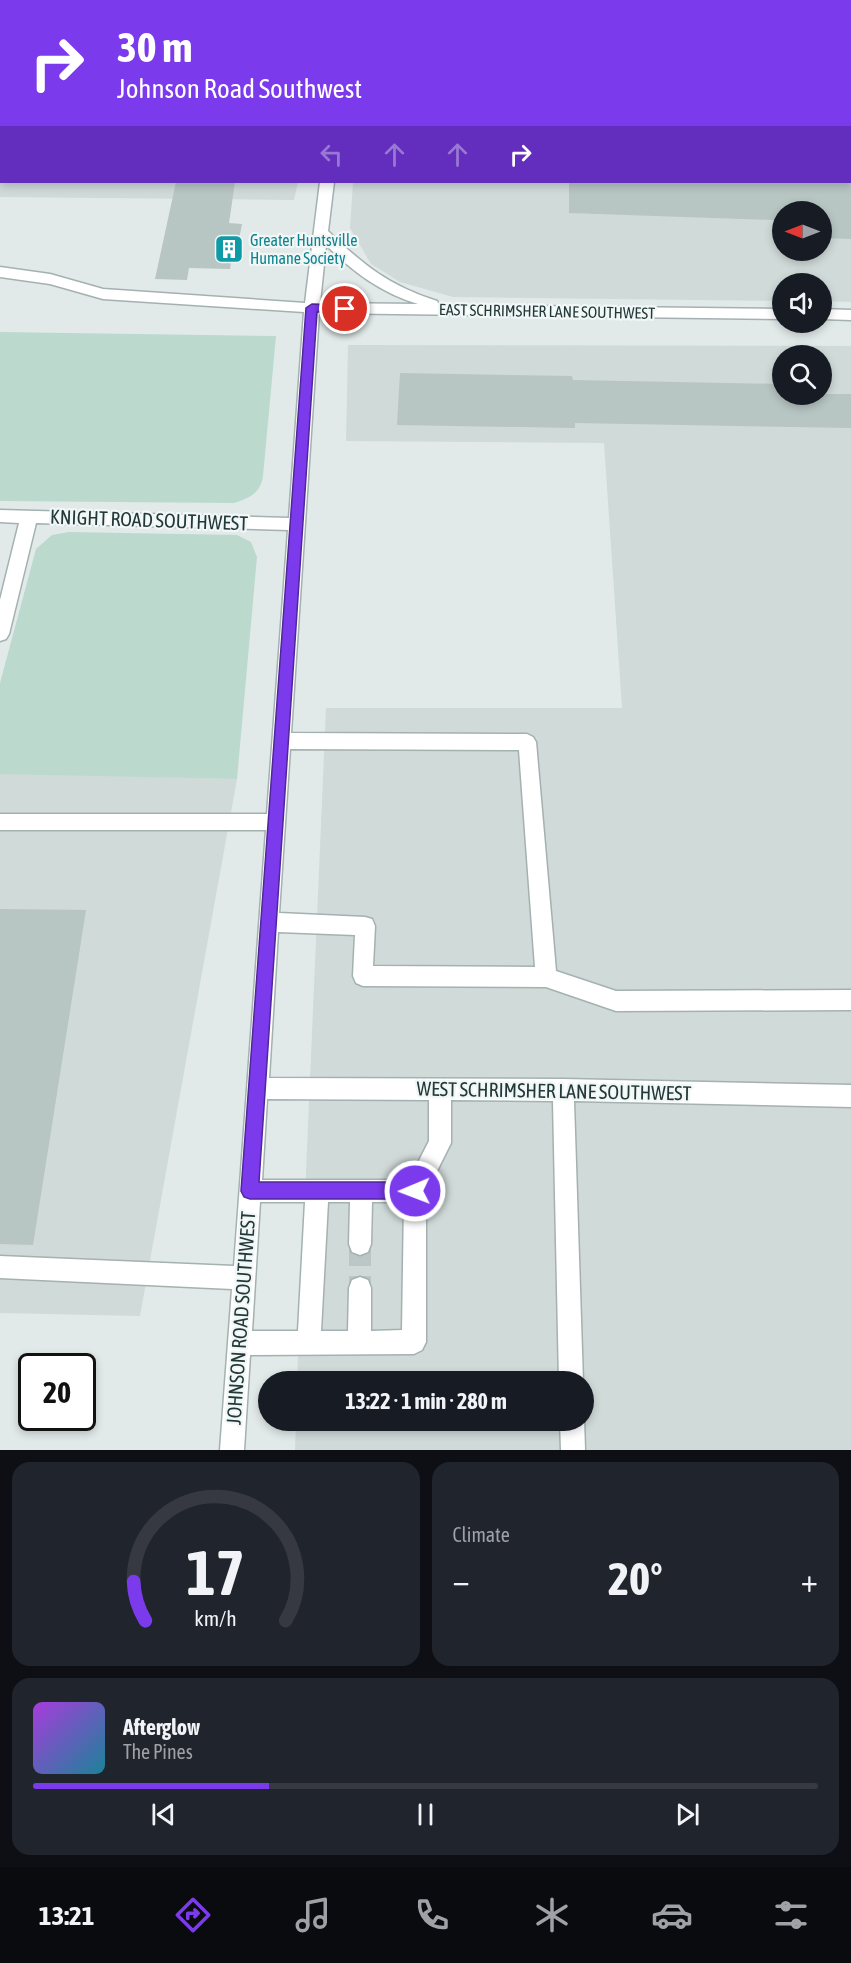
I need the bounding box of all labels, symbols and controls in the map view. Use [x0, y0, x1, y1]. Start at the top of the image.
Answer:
text: 30 m [117, 23, 192, 71]
icon: right [18, 24, 96, 102]
text: Johnson Road Southwest [117, 73, 362, 104]
icon: left [315, 138, 348, 171]
icon: ahead [378, 138, 411, 171]
icon: ahead [441, 138, 474, 171]
icon: right [504, 138, 537, 171]
north arrow [772, 201, 832, 261]
map controls [772, 201, 832, 405]
place label: Greater Huntsville Humane Society [250, 231, 357, 268]
building icon: Greater Huntsville Humane Society [213, 233, 245, 265]
button: sound [772, 273, 832, 333]
pin [319, 283, 370, 334]
icon: arrive [328, 292, 361, 325]
street label: EAST SCHRIMSHER LANE SOUTHWEST [439, 300, 655, 322]
button: search [772, 345, 832, 405]
street label: KNIGHT ROAD SOUTHWEST [50, 505, 249, 534]
street label: WEST SCHRIMSHER LANE SOUTHWEST [416, 1077, 692, 1104]
position arrow [383, 1159, 447, 1223]
street label: JOHNSON ROAD SOUTHWEST [222, 1210, 259, 1425]
speed limit sign: 20 [18, 1353, 96, 1431]
text: 13:22 · 1 min · 280 m [345, 1388, 507, 1414]
text: Climate [453, 1523, 510, 1546]
text: 17 [186, 1537, 245, 1608]
text: 20° [608, 1553, 663, 1605]
text: − [453, 1561, 470, 1599]
text: + [801, 1561, 818, 1599]
text: km/h [194, 1606, 237, 1631]
text: Afterglow [123, 1714, 200, 1740]
text: The Pines [123, 1740, 193, 1763]
icon: previous [147, 1798, 180, 1831]
icon: pause [409, 1798, 442, 1831]
icon: next [671, 1798, 704, 1831]
icon: directions [172, 1894, 214, 1936]
icon: music [292, 1894, 334, 1936]
icon: phone [411, 1894, 453, 1936]
icon: climate [531, 1894, 573, 1936]
icon: car [651, 1894, 693, 1936]
icon: filters [770, 1894, 812, 1936]
text: 13:21 [39, 1900, 94, 1931]

